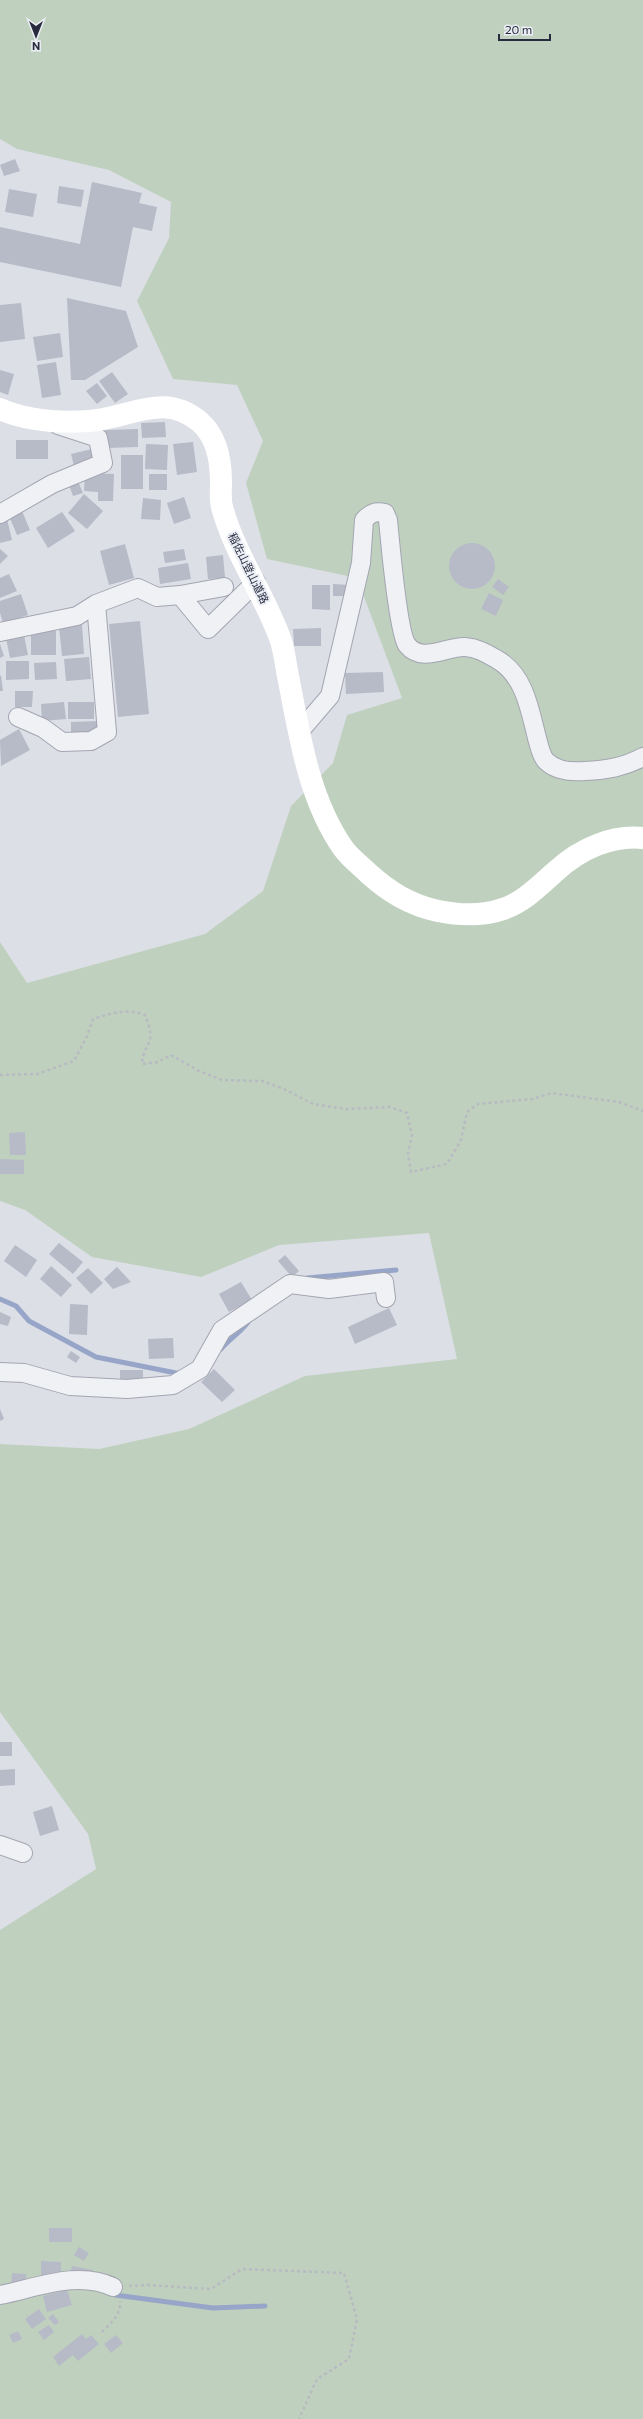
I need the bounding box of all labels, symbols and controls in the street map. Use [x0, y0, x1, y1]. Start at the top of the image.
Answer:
north arrow [16, 16, 56, 56]
scale bar [499, 16, 550, 42]
text: 20 m [505, 22, 532, 36]
text: N [32, 40, 40, 53]
street label: 稲佐山登山道路 [226, 531, 272, 605]

